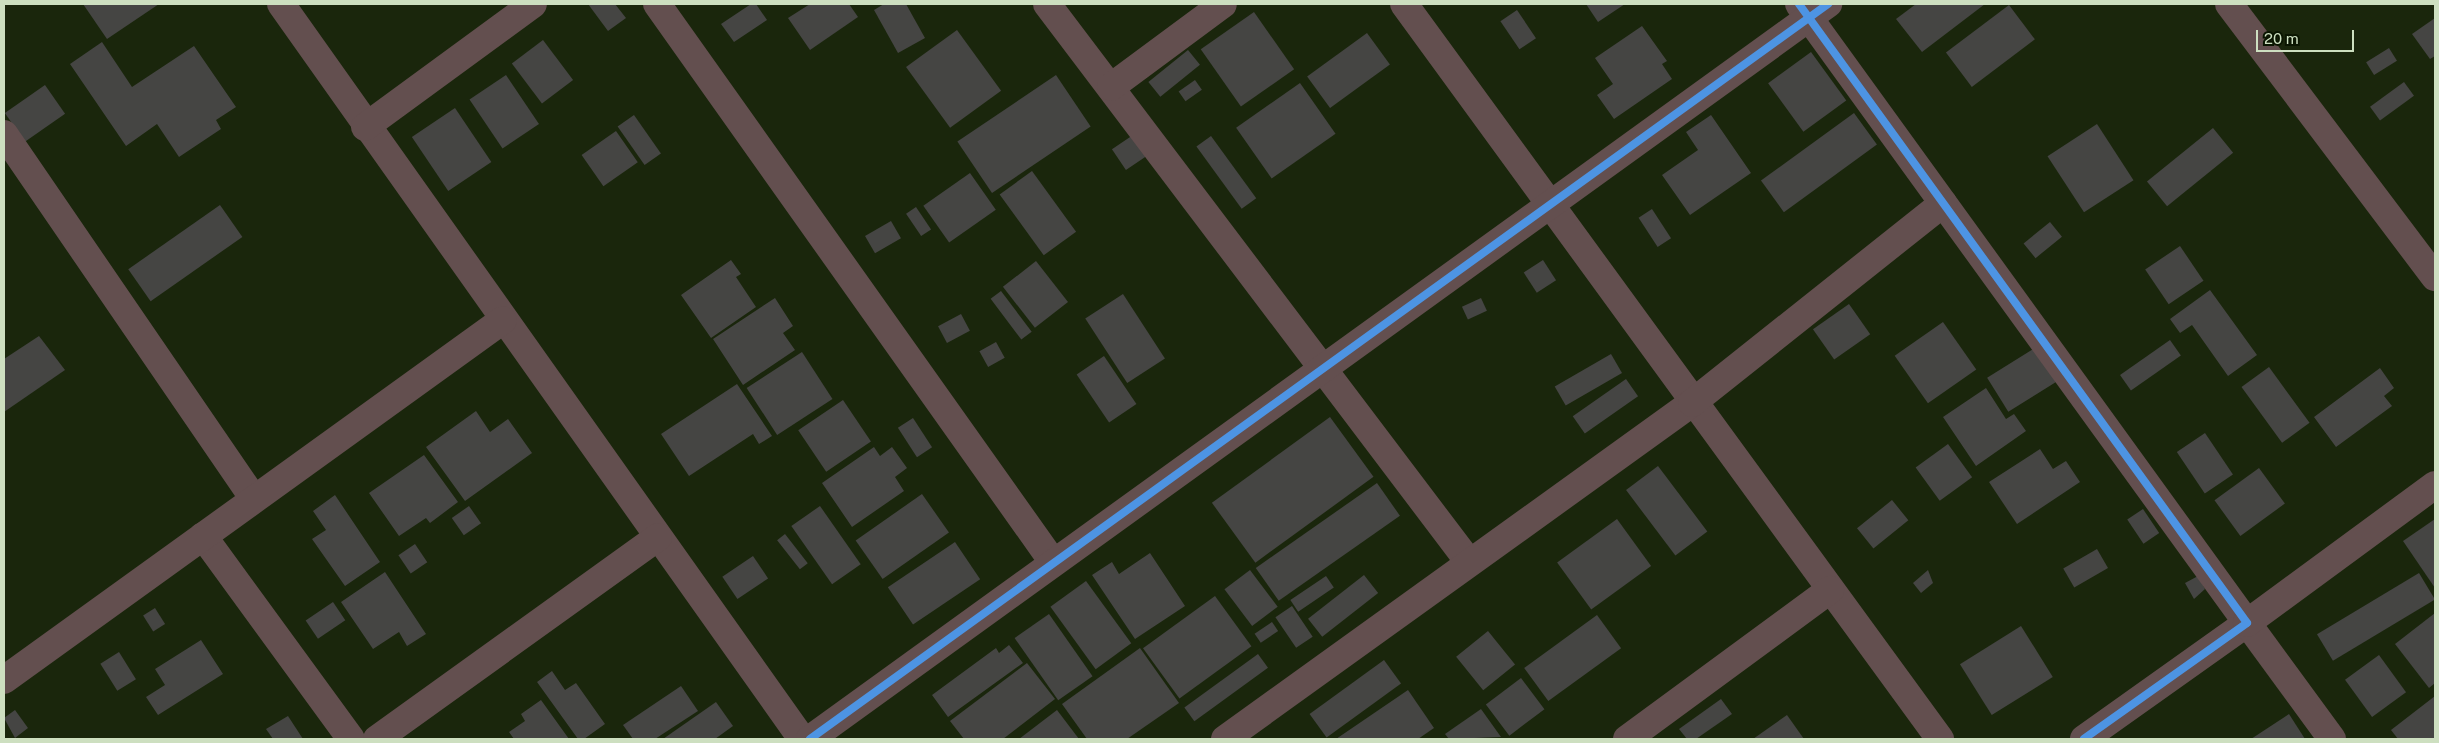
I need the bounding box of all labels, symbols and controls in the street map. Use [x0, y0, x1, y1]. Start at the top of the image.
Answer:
scale bar [2259, 20, 2356, 52]
text: 20 m [2264, 30, 2299, 47]

